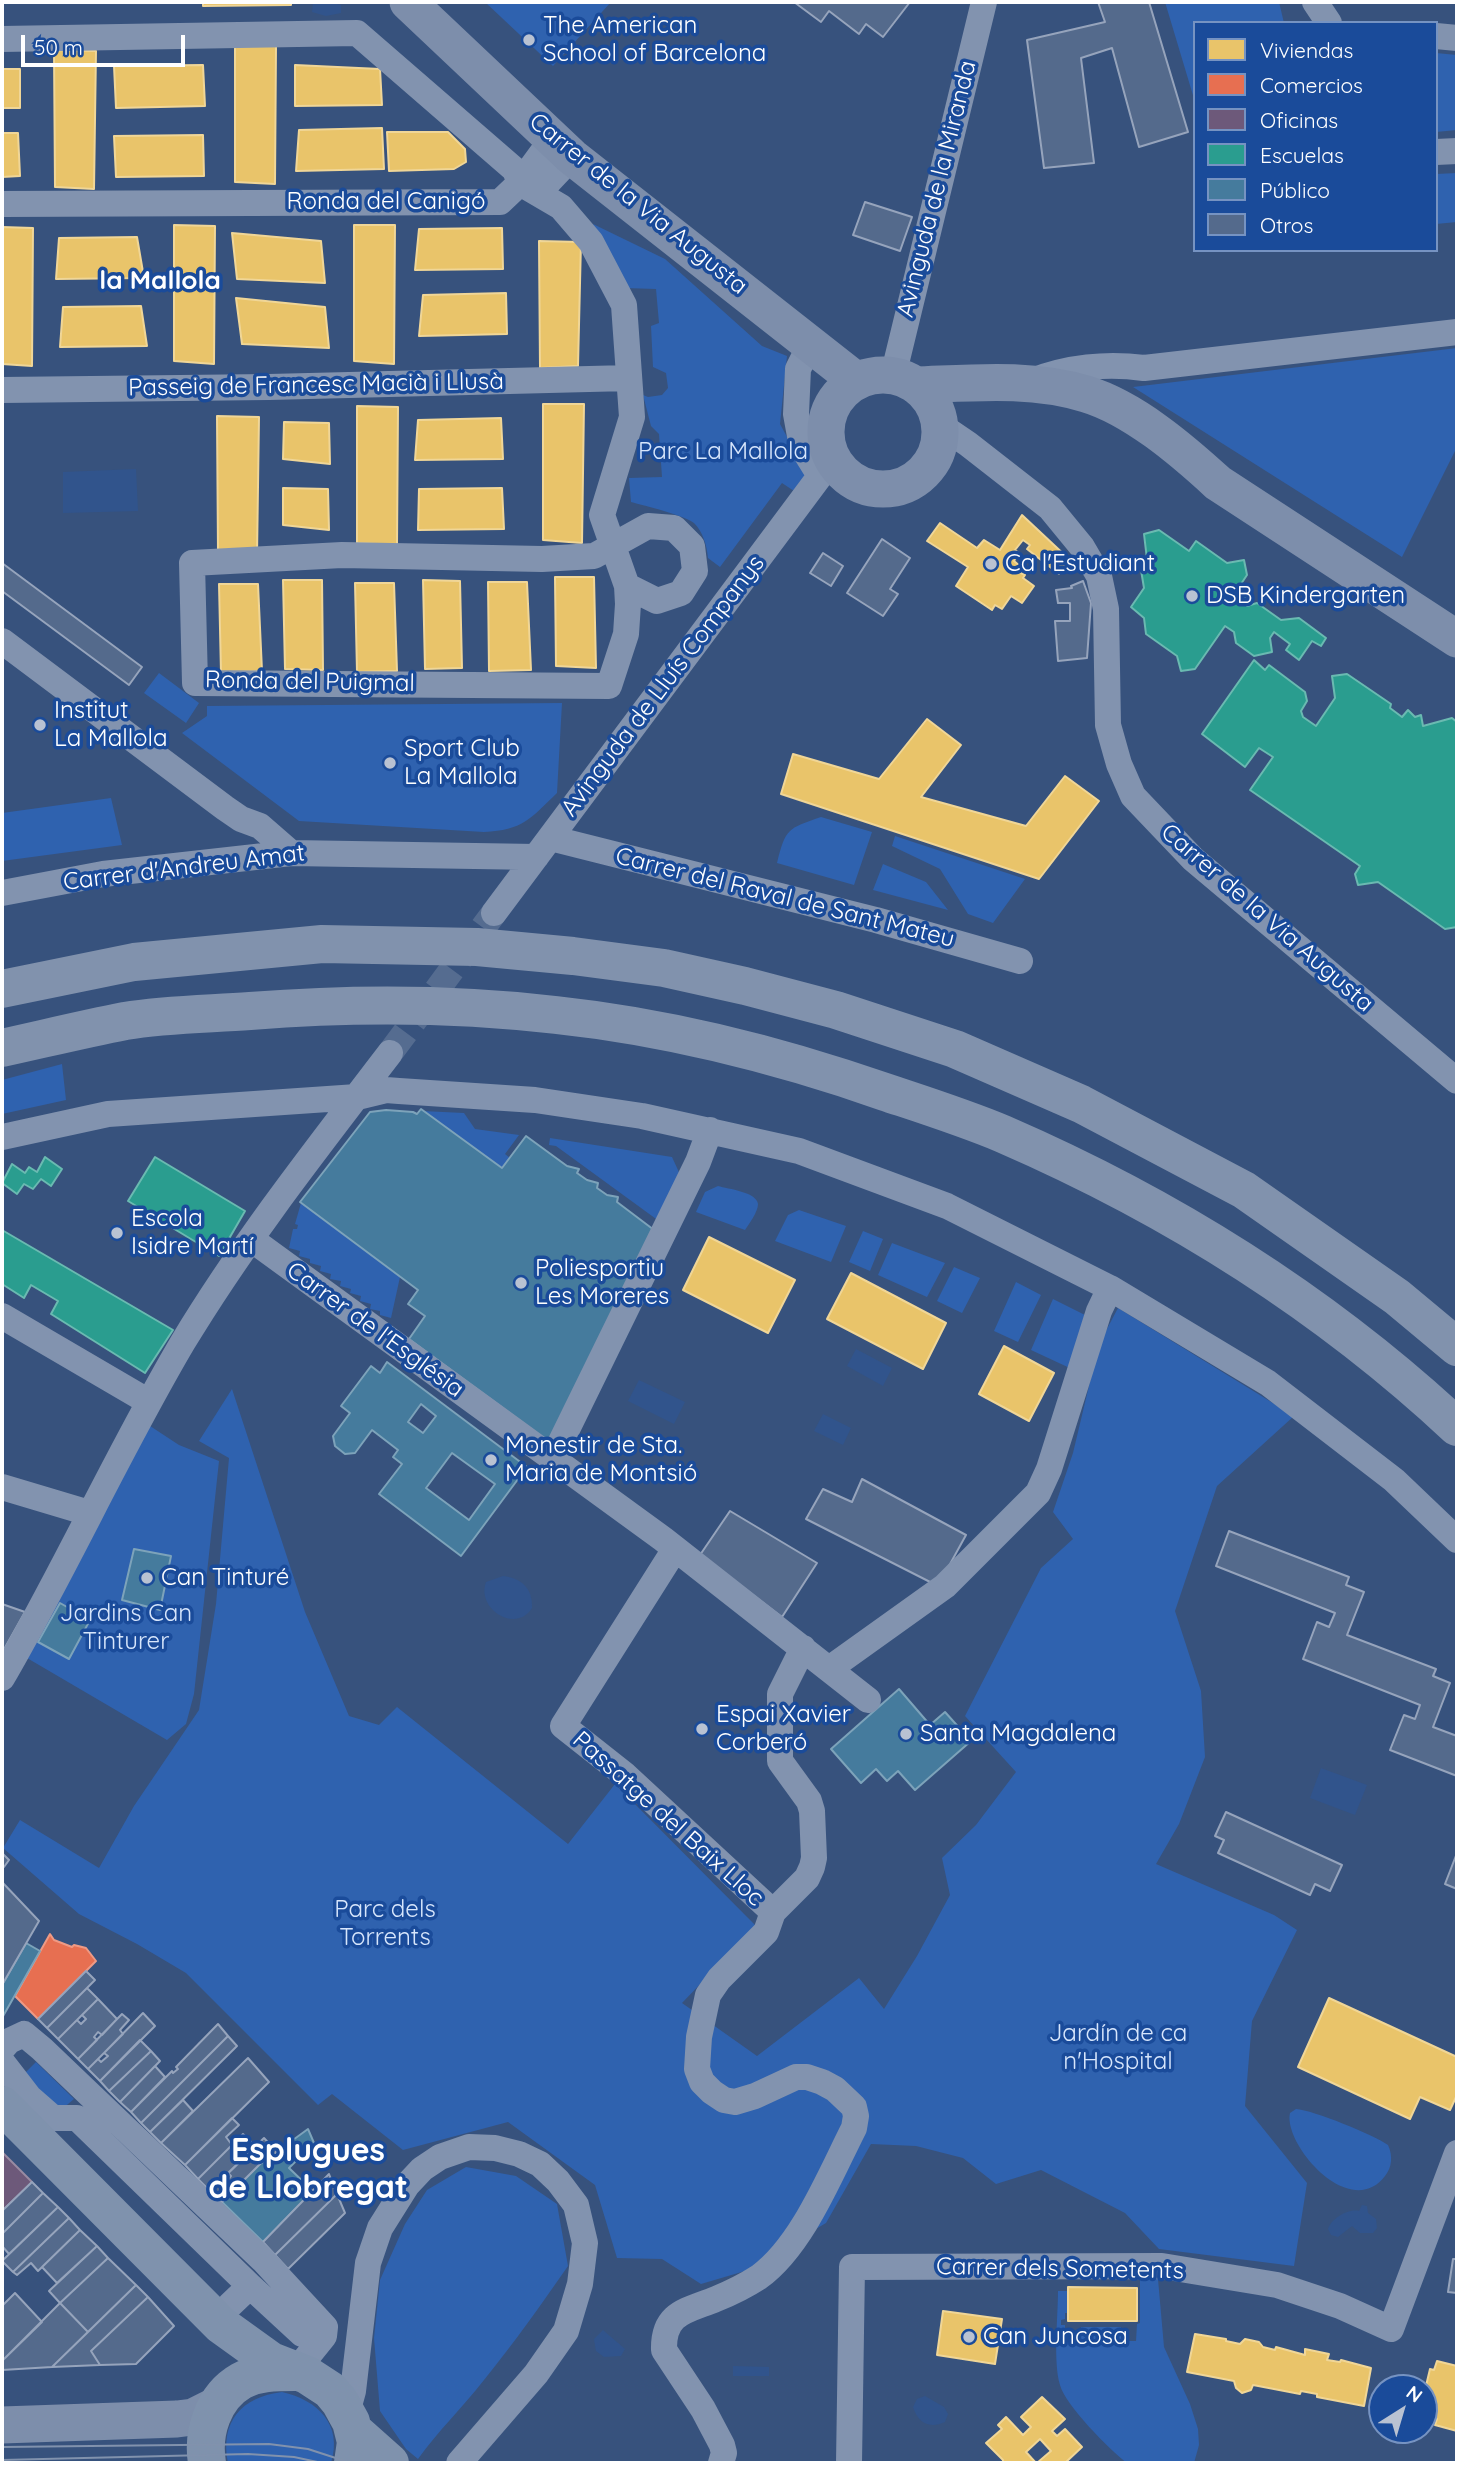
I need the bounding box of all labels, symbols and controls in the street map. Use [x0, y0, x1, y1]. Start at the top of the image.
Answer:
place label: The American School of Barcelona [543, 12, 766, 68]
scale bar [24, 21, 189, 65]
legend [1193, 21, 1438, 252]
marker: The American School of Barcelona [521, 32, 537, 48]
text: 50 m [34, 34, 83, 60]
text: Viviendas [1260, 37, 1353, 63]
street label: Avinguda de la Miranda [891, 58, 983, 320]
text: Comercios [1260, 72, 1363, 98]
street label: Carrer de la Via Augusta [523, 107, 753, 301]
text: Oficinas [1260, 107, 1338, 133]
text: Escuelas [1260, 142, 1344, 168]
text: Público [1260, 177, 1330, 203]
street label: Ronda del Canigó [287, 188, 485, 216]
text: Otros [1260, 212, 1313, 238]
district label: la Mallola [99, 265, 221, 297]
street label: Passeig de Francesc Macià i Llusà [128, 367, 504, 403]
park label: Parc La Mallola [638, 438, 808, 466]
street label: Avinguda de Lluís Companys [555, 550, 771, 822]
place label: Ca l'Estudiant [1005, 550, 1155, 578]
marker: Ca l'Estudiant [983, 556, 999, 572]
place label: DSB Kindergarten [1206, 582, 1405, 610]
marker: DSB Kindergarten [1184, 588, 1200, 604]
street label: Ronda del Puigmal [205, 666, 415, 698]
place label: Institut La Mallola [54, 697, 168, 753]
marker: Institut La Mallola [32, 717, 48, 733]
place label: Sport Club La Mallola [404, 735, 520, 791]
marker: Sport Club La Mallola [382, 755, 398, 771]
street label: Carrer de la Via Augusta [1155, 818, 1379, 1018]
street label: Carrer d'Andreu Amat [62, 839, 306, 897]
street label: Carrer del Raval de Sant Mateu [613, 842, 957, 954]
place label: Escola Isidre Martí [131, 1205, 254, 1261]
marker: Escola Isidre Martí [109, 1225, 125, 1241]
place label: Poliesportiu Les Moreres [535, 1255, 669, 1311]
street label: Carrer de l'Església [281, 1256, 469, 1404]
marker: Poliesportiu Les Moreres [513, 1275, 529, 1291]
place label: Monestir de Sta. Maria de Montsió [505, 1432, 697, 1488]
marker: Monestir de Sta. Maria de Montsió [483, 1452, 499, 1468]
place label: Can Tinturé [161, 1564, 289, 1592]
marker: Can Tinturé [139, 1570, 155, 1586]
park label: Jardins Can Tinturer [60, 1600, 192, 1656]
place label: Espai Xavier Corberó [716, 1701, 851, 1757]
place label: Santa Magdalena [920, 1720, 1116, 1748]
marker: Espai Xavier Corberó [694, 1721, 710, 1737]
street label: Passatge del Baix Lloc [567, 1726, 769, 1912]
marker: Santa Magdalena [898, 1726, 914, 1742]
park label: Parc dels Torrents [334, 1896, 436, 1952]
park label: Jardín de ca n'Hospital [1049, 2020, 1187, 2076]
district label: Esplugues de Llobregat [208, 2132, 408, 2207]
street label: Carrer dels Sometents [936, 2252, 1184, 2286]
place label: Can Juncosa [983, 2323, 1128, 2351]
marker: Can Juncosa [961, 2329, 977, 2345]
north arrow [1368, 2374, 1438, 2444]
text: N [1402, 2380, 1427, 2408]

